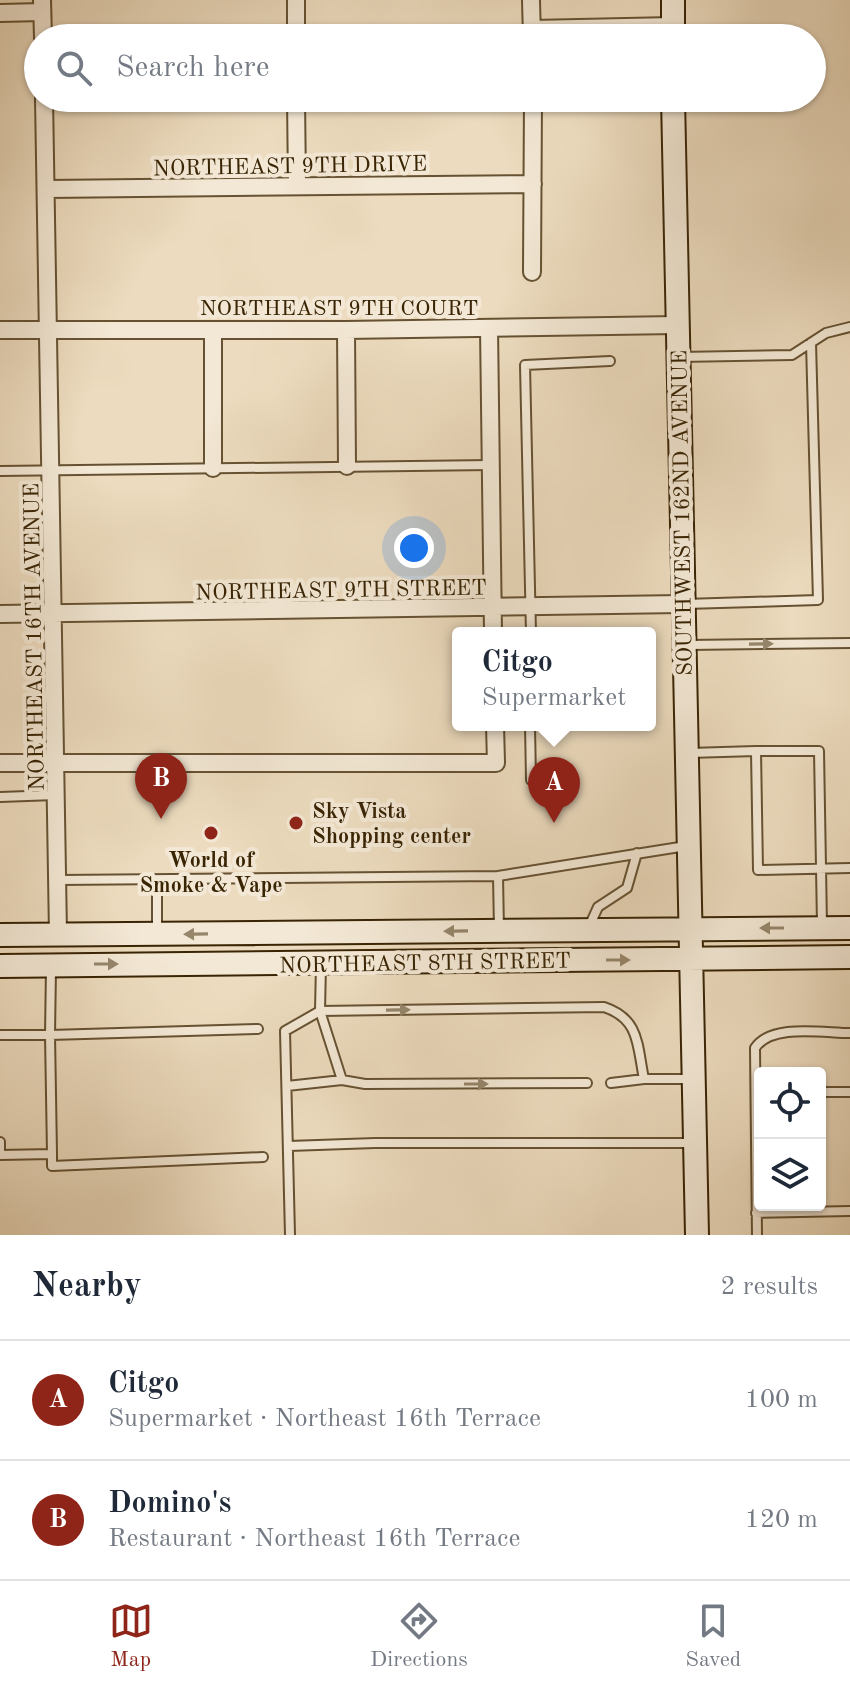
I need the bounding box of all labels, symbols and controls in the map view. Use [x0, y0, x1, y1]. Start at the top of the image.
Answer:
search box [24, 24, 826, 112]
icon: search [52, 46, 96, 90]
text: Search here [116, 53, 270, 83]
street label: NORTHEAST 9TH DRIVE [153, 154, 427, 180]
street label: NORTHEAST 9TH COURT [200, 298, 478, 320]
street label: SOUTHWEST 162ND AVENUE [669, 350, 697, 676]
street label: NORTHEAST 16TH AVENUE [21, 483, 49, 791]
your location [394, 528, 434, 568]
street label: NORTHEAST 9TH STREET [195, 577, 487, 605]
popup [452, 627, 656, 731]
one-way arrow [749, 638, 774, 650]
text: Citgo [482, 648, 553, 678]
text: Supermarket [482, 685, 626, 711]
pin: B [135, 753, 187, 819]
pin: A [528, 757, 580, 823]
place label: Sky Vista Shopping center [312, 801, 471, 848]
marker: Sky Vista Shopping center [287, 814, 305, 832]
marker: World of Smoke & Vape [202, 824, 220, 842]
place label: World of Smoke & Vape [139, 850, 283, 897]
one-way arrow [759, 922, 784, 934]
one-way arrow [443, 925, 468, 937]
one-way arrow [183, 928, 208, 940]
street label: NORTHEAST 8TH STREET [279, 950, 571, 978]
one-way arrow [606, 954, 631, 966]
one-way arrow [94, 958, 119, 971]
one-way arrow [386, 1004, 411, 1016]
map controls [754, 1067, 826, 1211]
button: locate [754, 1067, 826, 1139]
one-way arrow [464, 1077, 489, 1090]
button: layers [754, 1139, 826, 1211]
text: Nearby [32, 1270, 142, 1304]
text: 2 results [720, 1274, 818, 1300]
text: Citgo [108, 1369, 179, 1399]
text: A [48, 1387, 68, 1413]
text: 100 m [745, 1387, 818, 1413]
text: Supermarket · Northeast 16th Terrace [108, 1406, 541, 1432]
text: Domino's [108, 1489, 231, 1519]
text: B [49, 1507, 67, 1533]
text: 120 m [745, 1507, 818, 1533]
text: Restaurant · Northeast 16th Terrace [108, 1526, 520, 1552]
tab: Map [109, 1599, 153, 1674]
tab: Directions [370, 1599, 468, 1674]
tab: Saved [685, 1599, 741, 1674]

